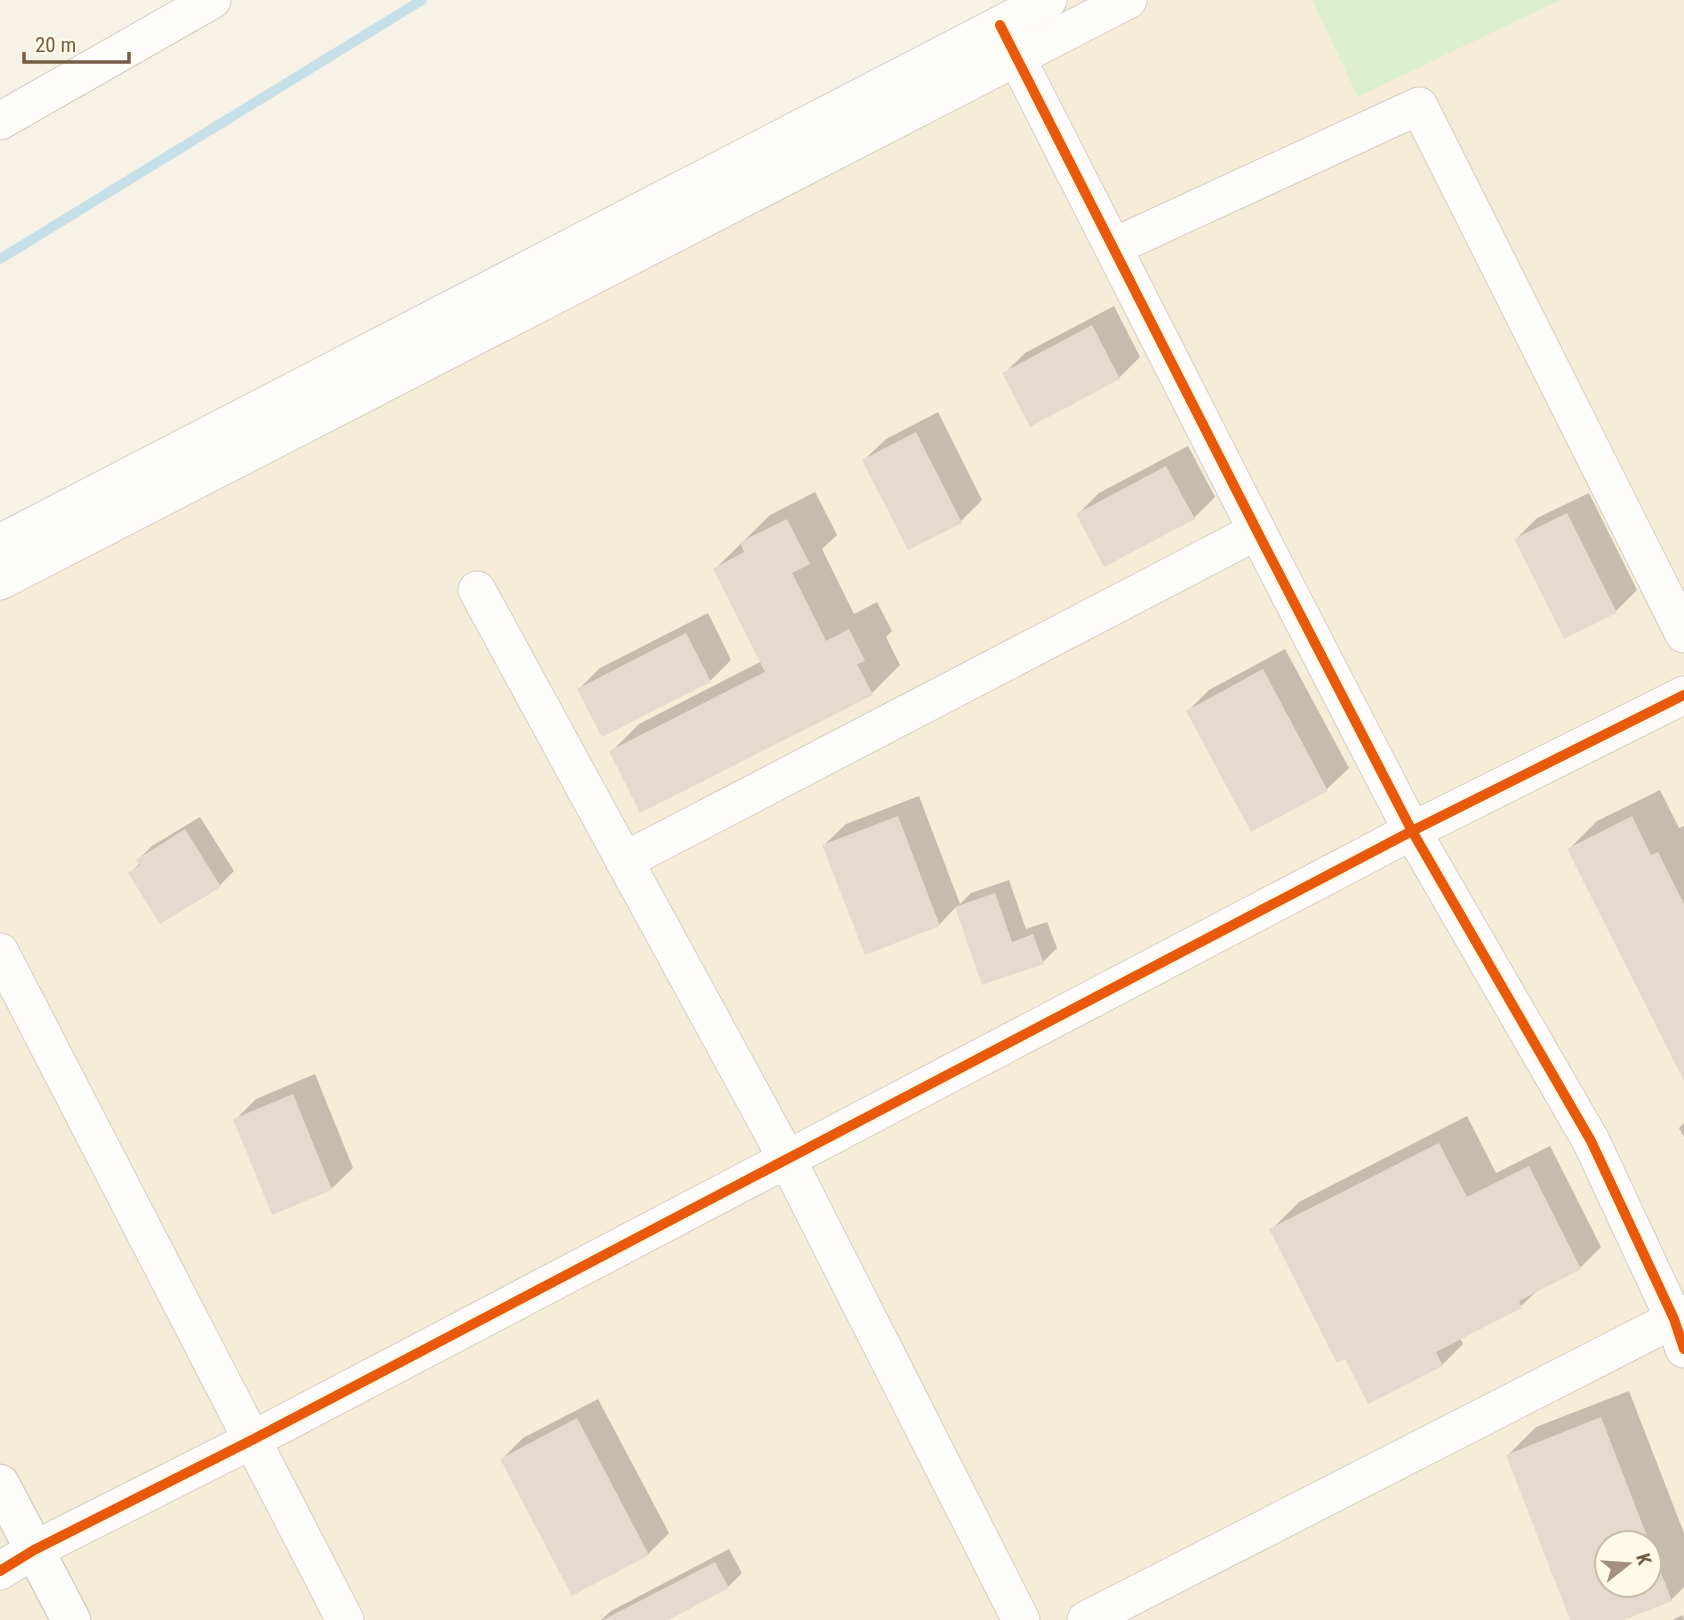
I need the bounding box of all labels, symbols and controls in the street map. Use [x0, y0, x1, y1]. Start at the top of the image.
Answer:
scale bar [24, 21, 130, 65]
text: 20 m [35, 33, 76, 57]
north arrow [1593, 1529, 1663, 1599]
text: K [1631, 1551, 1656, 1568]

